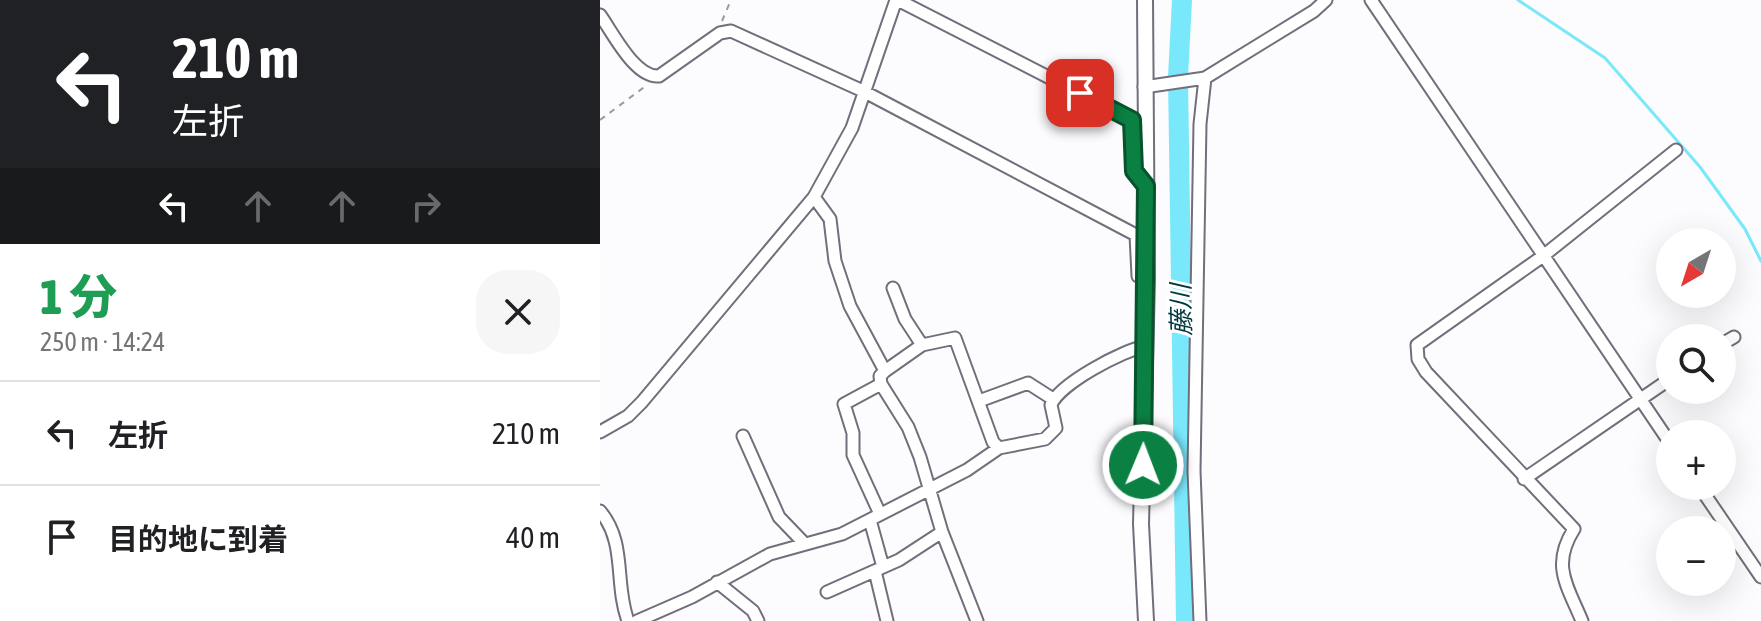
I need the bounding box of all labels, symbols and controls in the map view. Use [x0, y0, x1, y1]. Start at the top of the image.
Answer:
text: 210 m [172, 26, 299, 90]
icon: left [40, 32, 144, 136]
pin [1046, 59, 1114, 127]
icon: arrive [1058, 71, 1102, 115]
text: 左折 [172, 100, 244, 142]
icon: left [152, 184, 196, 228]
icon: ahead [236, 184, 280, 228]
icon: ahead [320, 184, 364, 228]
icon: right [404, 184, 448, 228]
north arrow [1656, 228, 1736, 308]
map controls [1656, 228, 1736, 596]
text: 1 分 [40, 269, 117, 324]
button: close [476, 270, 560, 354]
water label: 藤川 [1165, 281, 1196, 336]
button: search [1656, 324, 1736, 404]
text: 250 m · 14:24 [40, 327, 165, 357]
icon: left [40, 411, 84, 455]
text: 210 m [492, 416, 560, 450]
text: 左折 [108, 418, 168, 452]
button: + [1656, 420, 1736, 500]
position arrow [1101, 423, 1185, 507]
icon: arrive [40, 515, 84, 559]
button: − [1656, 516, 1736, 596]
text: 40 m [506, 520, 560, 554]
text: 目的地に到着 [108, 522, 288, 556]

